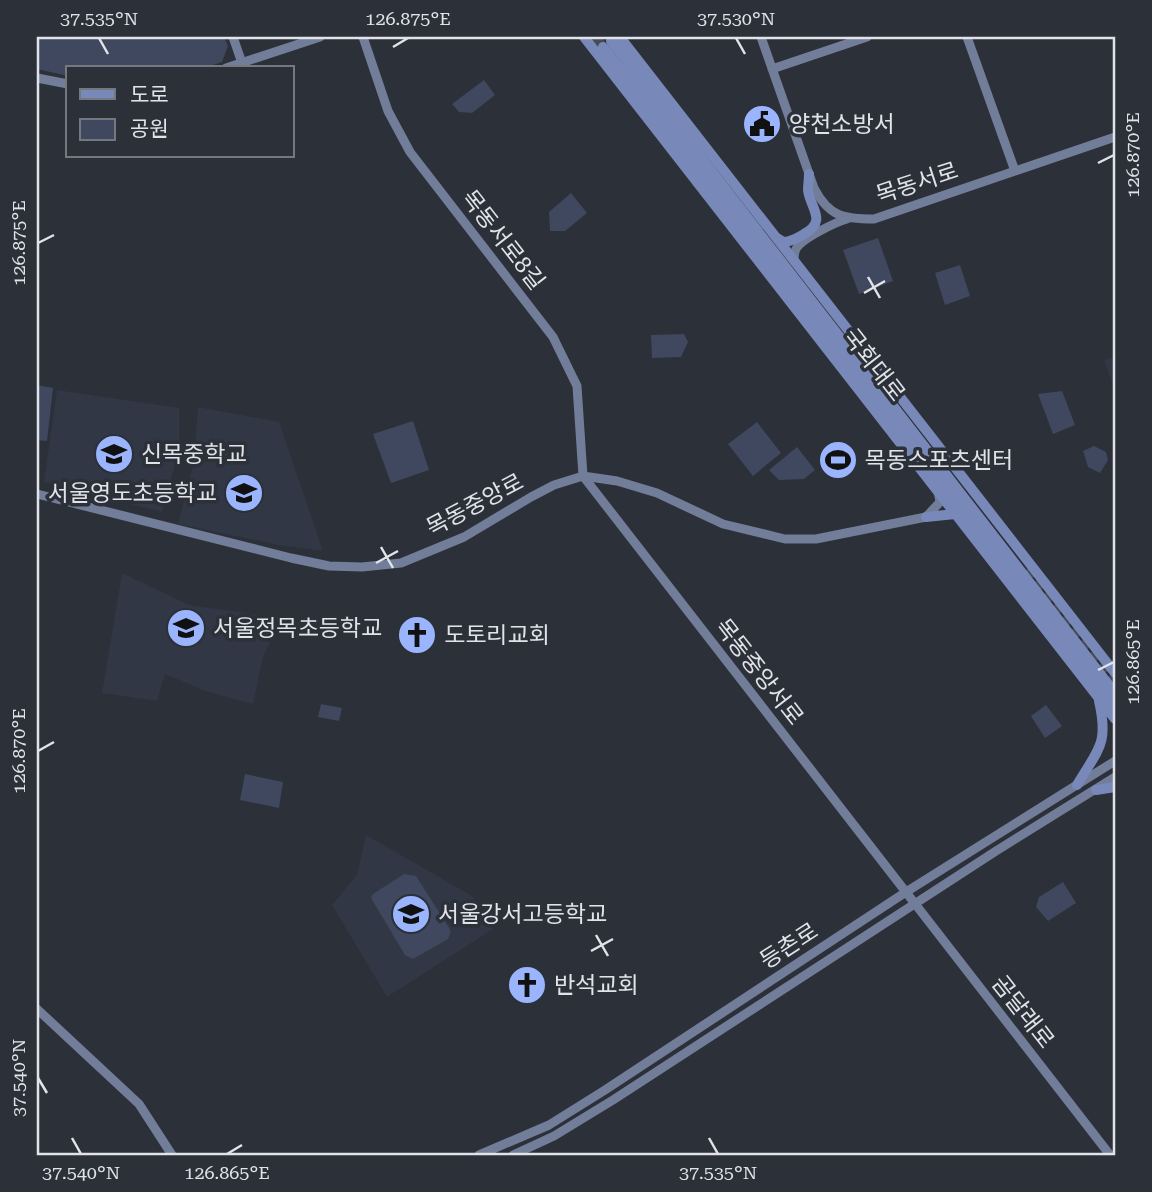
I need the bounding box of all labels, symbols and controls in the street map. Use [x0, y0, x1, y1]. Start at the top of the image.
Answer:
text: 37.535°N [60, 8, 138, 29]
text: 126.875°E [365, 8, 451, 29]
text: 37.530°N [697, 8, 775, 29]
legend [66, 66, 294, 158]
text: 도로 [130, 83, 169, 107]
public building icon: 양천소방서 [741, 103, 783, 145]
place label: 양천소방서 [789, 111, 895, 138]
text: 126.870°E [1122, 112, 1143, 198]
text: 공원 [130, 117, 169, 141]
street label: 목동서로 [873, 157, 961, 209]
street label: 목동서로8길 [456, 185, 550, 295]
text: 126.875°E [8, 200, 29, 286]
street label: 국회대로 [837, 323, 911, 407]
school or university icon: 신목중학교 [93, 433, 135, 475]
sports icon: 목동스포츠센터 [817, 439, 859, 481]
place label: 신목중학교 [141, 441, 247, 468]
place label: 목동스포츠센터 [865, 447, 1013, 474]
street label: 목동중앙로 [422, 468, 528, 542]
school or university icon: 서울영도초등학교 [223, 472, 265, 514]
place label: 서울영도초등학교 [48, 480, 217, 507]
school or university icon: 서울정목초등학교 [165, 607, 207, 649]
church icon: 도토리교회 [396, 614, 438, 656]
street label: 목동중앙서로 [709, 614, 809, 730]
place label: 서울정목초등학교 [213, 615, 382, 642]
text: 126.865°E [1122, 619, 1143, 705]
place label: 도토리교회 [444, 622, 550, 649]
text: 126.870°E [8, 708, 29, 794]
school or university icon: 서울강서고등학교 [390, 893, 432, 935]
place label: 서울강서고등학교 [438, 901, 607, 928]
street label: 등촌로 [755, 917, 823, 975]
church icon: 반석교회 [506, 964, 548, 1006]
street label: 곰달래로 [986, 970, 1060, 1054]
place label: 반석교회 [554, 972, 639, 999]
text: 37.540°N [8, 1039, 29, 1117]
text: 37.540°N [42, 1162, 120, 1183]
text: 126.865°E [184, 1162, 270, 1183]
text: 37.535°N [679, 1162, 757, 1183]

